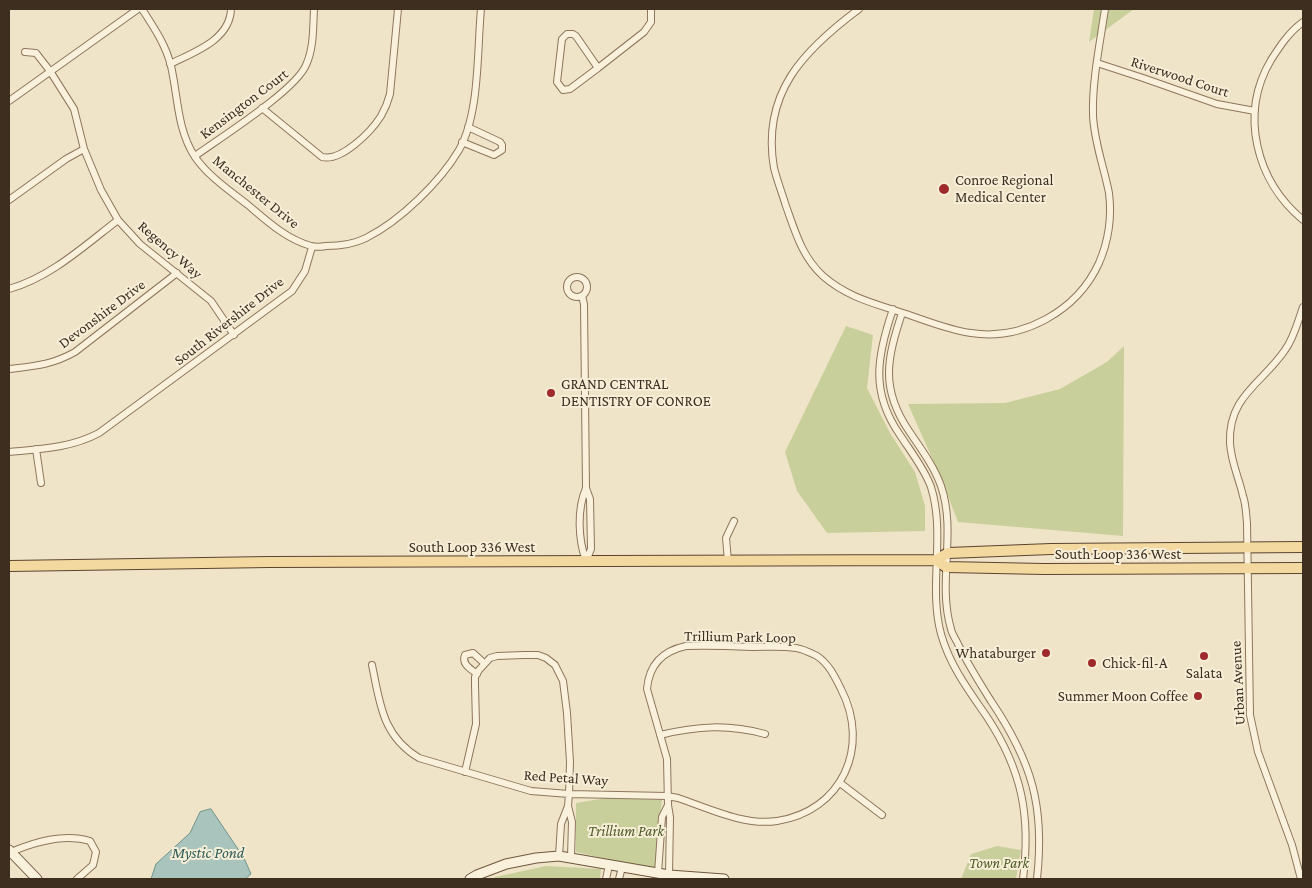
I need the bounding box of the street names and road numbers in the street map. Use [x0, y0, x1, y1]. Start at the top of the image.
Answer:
street label: Riverwood Court [1129, 53, 1231, 101]
street label: Kensington Court [196, 65, 292, 143]
street label: Manchester Drive [209, 152, 303, 232]
street label: Regency Way [134, 217, 206, 283]
street label: South Rivershire Drive [171, 273, 287, 369]
street label: Devonshire Drive [55, 276, 149, 352]
street label: South Loop 336 West [409, 538, 535, 556]
street label: South Loop 336 West [1055, 545, 1181, 563]
street label: Trillium Park Loop [684, 627, 796, 647]
street label: Urban Avenue [1227, 640, 1249, 726]
street label: Red Petal Way [523, 766, 609, 790]

